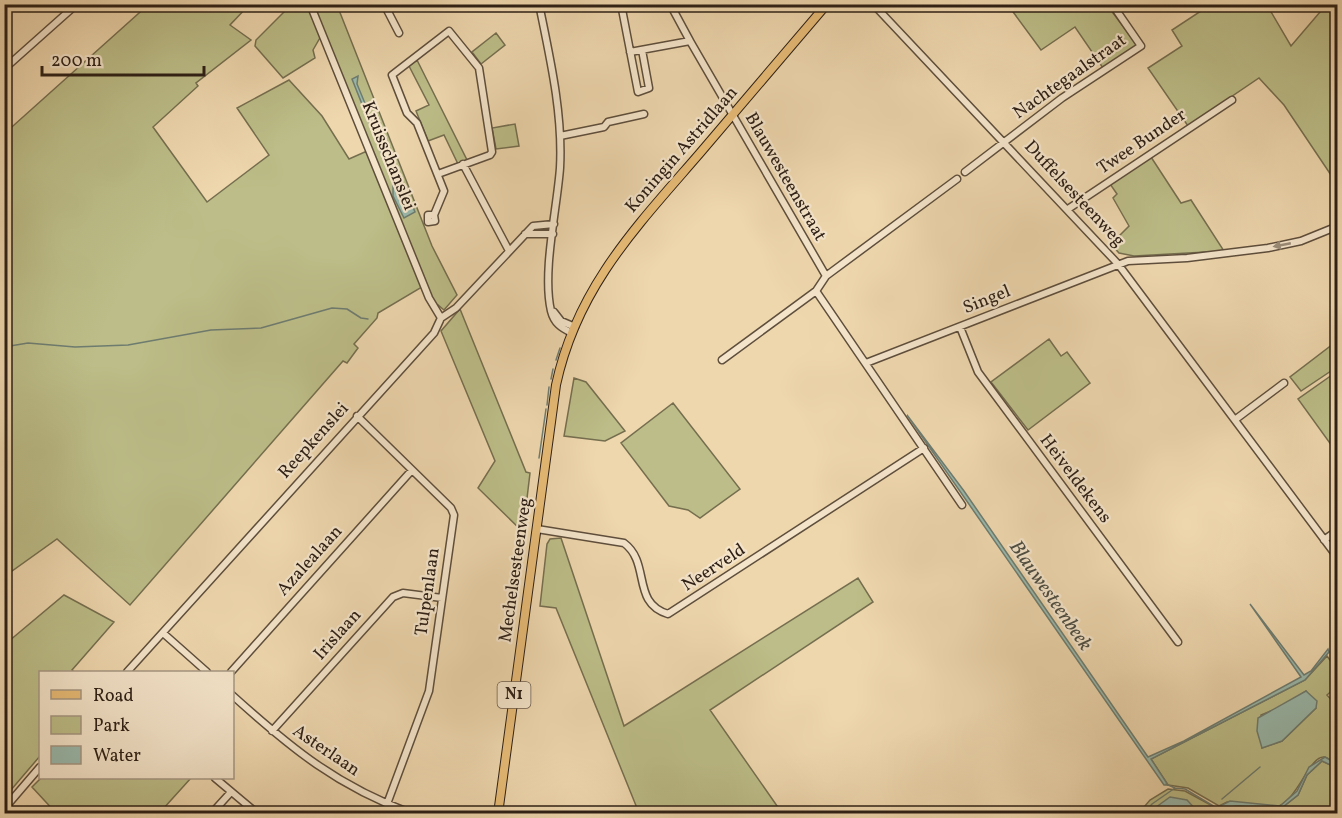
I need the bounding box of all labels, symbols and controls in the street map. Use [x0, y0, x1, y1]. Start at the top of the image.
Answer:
street label: Nachtegaalstraat [1008, 29, 1132, 125]
scale bar [42, 39, 204, 77]
text: 200 m [51, 49, 102, 74]
street label: Koningin Astridlaan [620, 81, 744, 219]
street label: Kruisschanslei [355, 98, 421, 214]
street label: Twee Bunder [1093, 103, 1192, 181]
street label: Blauwesteenstraat [738, 108, 832, 246]
street label: Duffelsesteenweg [1018, 135, 1130, 253]
one-way arrow [1273, 241, 1292, 250]
street label: Singel [960, 279, 1014, 321]
street label: Reepkenslei [273, 397, 355, 485]
street label: Heiveldekens [1033, 429, 1117, 529]
street label: Mechelsesteenweg [493, 496, 539, 644]
street label: Azalealaan [271, 520, 349, 602]
water label: Blauwesteenbeek [1002, 535, 1098, 657]
street label: Neerveld [677, 538, 751, 598]
street label: Tulpenlaan [409, 546, 447, 638]
street label: Irislaan [308, 604, 368, 666]
legend [39, 671, 234, 779]
road number: N1 [498, 682, 530, 708]
text: Road [93, 684, 134, 709]
text: Park [93, 714, 130, 739]
street label: Asterlaan [287, 719, 365, 783]
text: Water [93, 744, 141, 769]

